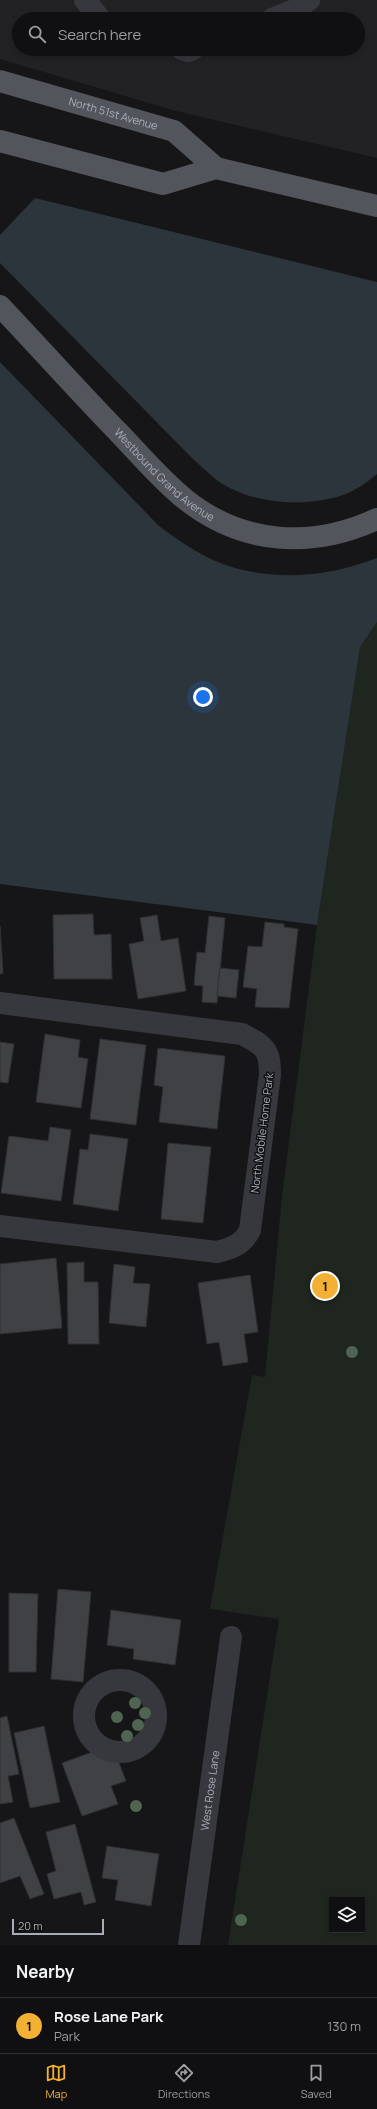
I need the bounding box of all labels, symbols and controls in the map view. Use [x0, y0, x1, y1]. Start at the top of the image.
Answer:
search box [12, 12, 365, 56]
icon: search [26, 23, 48, 45]
text: Search here [58, 24, 141, 45]
street label: North 51st Avenue [67, 93, 160, 133]
street label: Westbound Grand Avenue [111, 425, 218, 525]
your location [193, 687, 213, 707]
street label: North Mobile Home Park [247, 1071, 276, 1194]
pin: 1 [312, 1271, 338, 1301]
street label: West Rose Lane [197, 1749, 223, 1831]
map controls [329, 1897, 365, 1933]
button: layers [329, 1897, 365, 1933]
scale bar [12, 1917, 104, 1936]
text: 20 m [18, 1918, 43, 1933]
text: Nearby [16, 1960, 74, 1983]
text: Rose Lane Park [54, 2006, 163, 2027]
text: 1 [26, 2017, 32, 2035]
text: 130 m [327, 2017, 361, 2035]
text: Park [54, 2027, 80, 2045]
tab: Map [45, 2062, 67, 2101]
tab: Directions [158, 2062, 210, 2101]
tab: Saved [301, 2062, 332, 2101]

